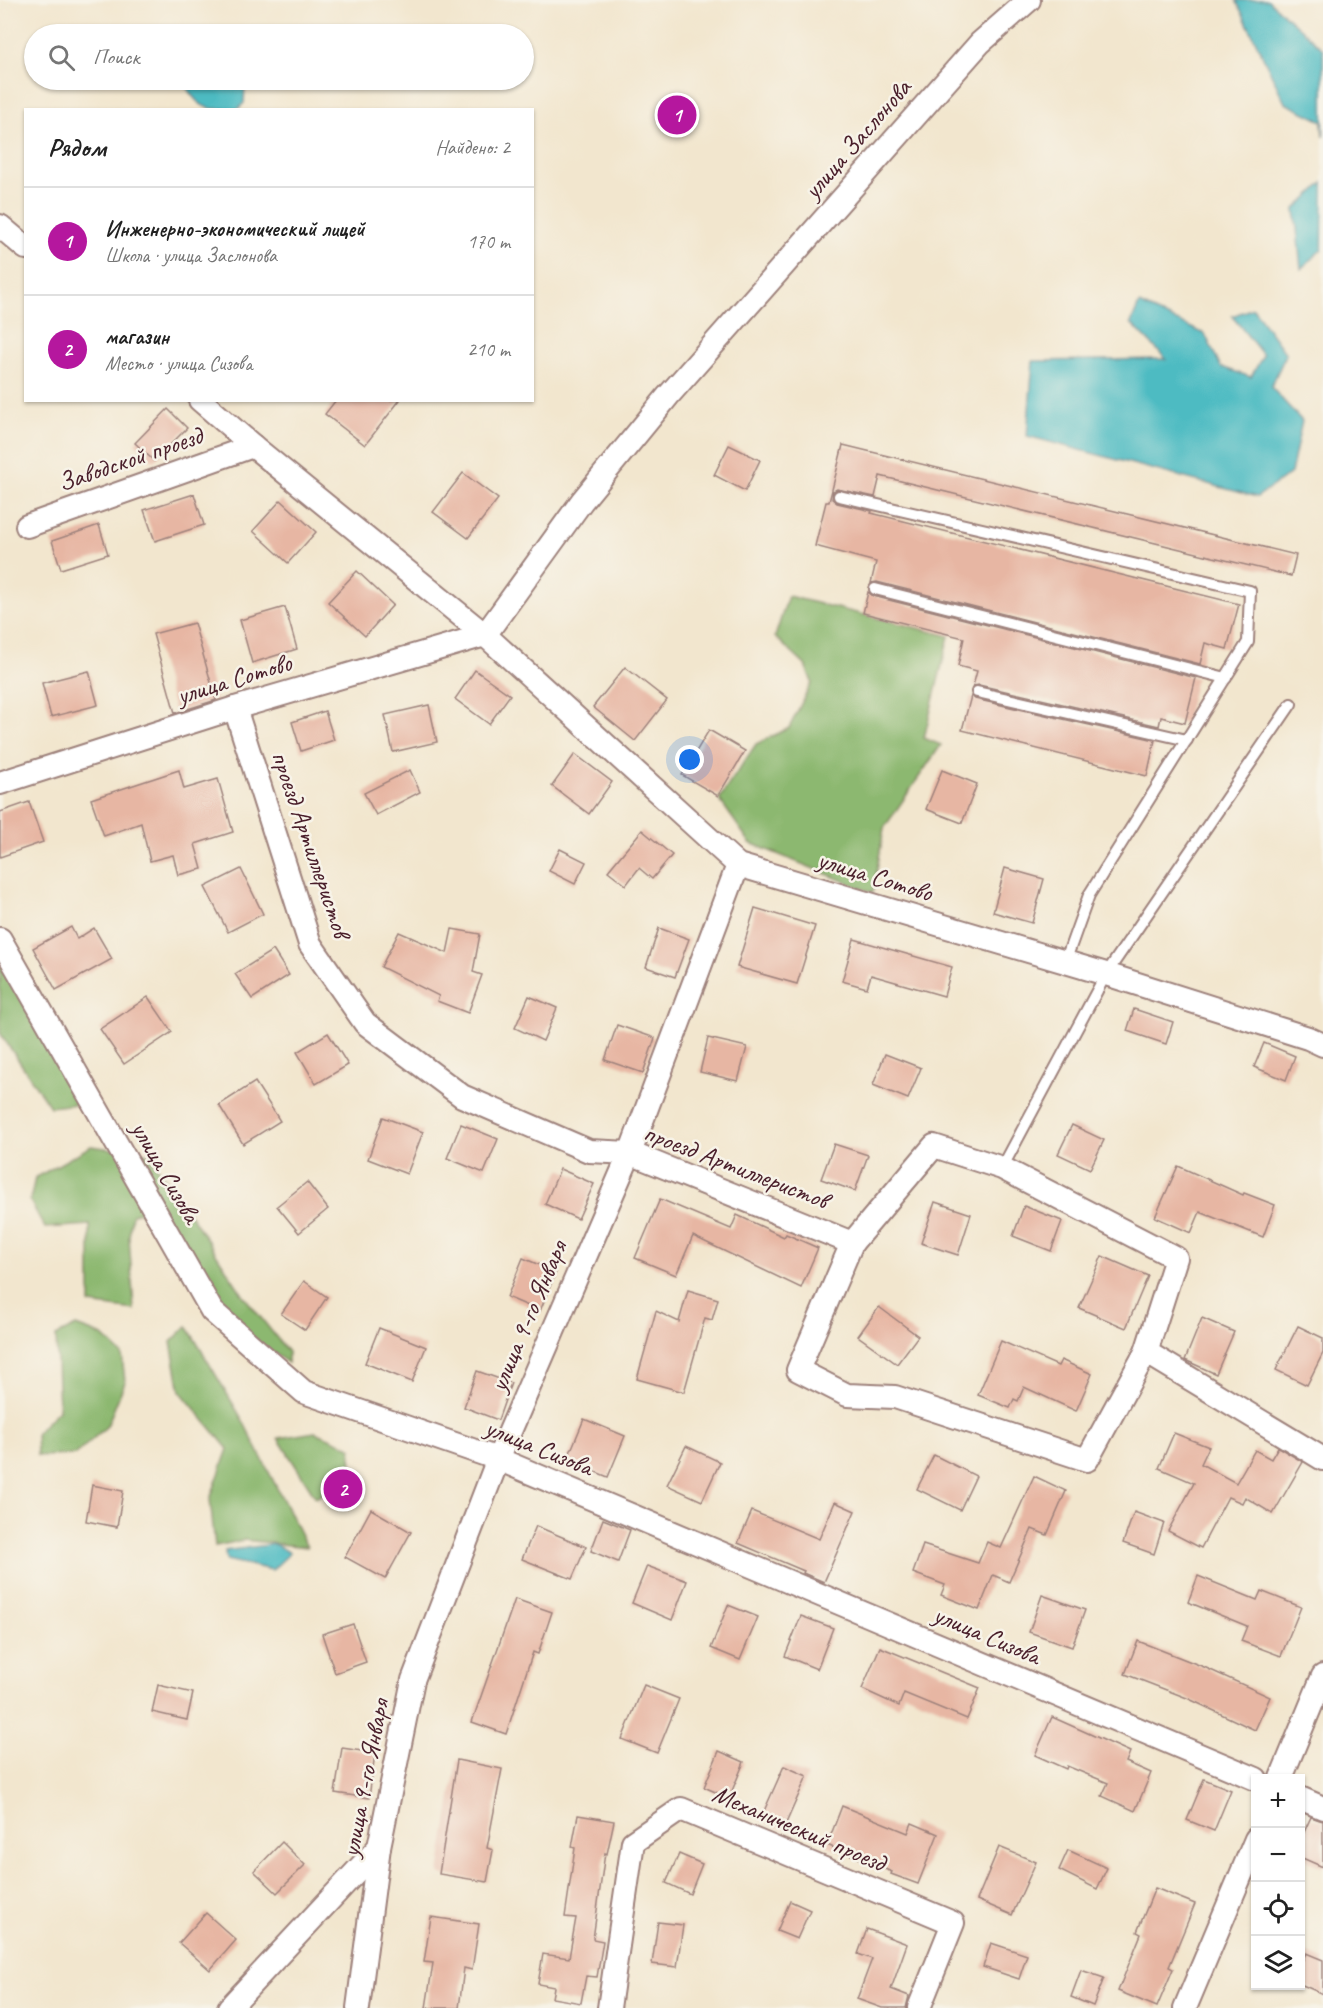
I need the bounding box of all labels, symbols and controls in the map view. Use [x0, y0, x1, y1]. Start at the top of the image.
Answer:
search box [24, 24, 534, 90]
icon: search [45, 41, 78, 74]
text: Поиск [93, 43, 139, 71]
street label: улица Заслонова [795, 71, 919, 207]
pin: 1 [658, 92, 696, 138]
text: Рядом [48, 131, 106, 164]
text: Найдено: 2 [435, 135, 510, 160]
text: Инженерно-экономический лицей [105, 215, 365, 243]
text: 1 [63, 229, 72, 254]
text: 170 m [467, 229, 510, 254]
text: Школа · улица Заслонова [105, 243, 277, 268]
text: магазин [105, 323, 169, 351]
text: 2 [63, 337, 72, 362]
text: 210 m [467, 337, 510, 362]
text: Место · улица Сизова [105, 351, 252, 376]
street label: Заводской проезд [53, 418, 209, 499]
street label: улица Сотово [171, 645, 297, 713]
your location [675, 745, 704, 774]
street label: проезд Артиллеристов [264, 746, 360, 946]
street label: улица Сотово [812, 842, 938, 910]
street label: улица Сизова [123, 1113, 210, 1231]
street label: проезд Артиллеристов [639, 1116, 838, 1218]
street label: улица 9-го Января [481, 1234, 575, 1398]
street label: улица Сизова [479, 1410, 600, 1484]
pin: 2 [324, 1466, 362, 1512]
street label: улица Сизова [927, 1597, 1047, 1673]
street label: улица 9-го Января [333, 1694, 397, 1862]
map controls [1251, 1774, 1305, 1990]
button: + [1251, 1774, 1305, 1828]
street label: Механический проезд [708, 1777, 893, 1880]
button: − [1251, 1828, 1305, 1882]
button: locate [1251, 1882, 1305, 1936]
button: layers [1251, 1936, 1305, 1990]

